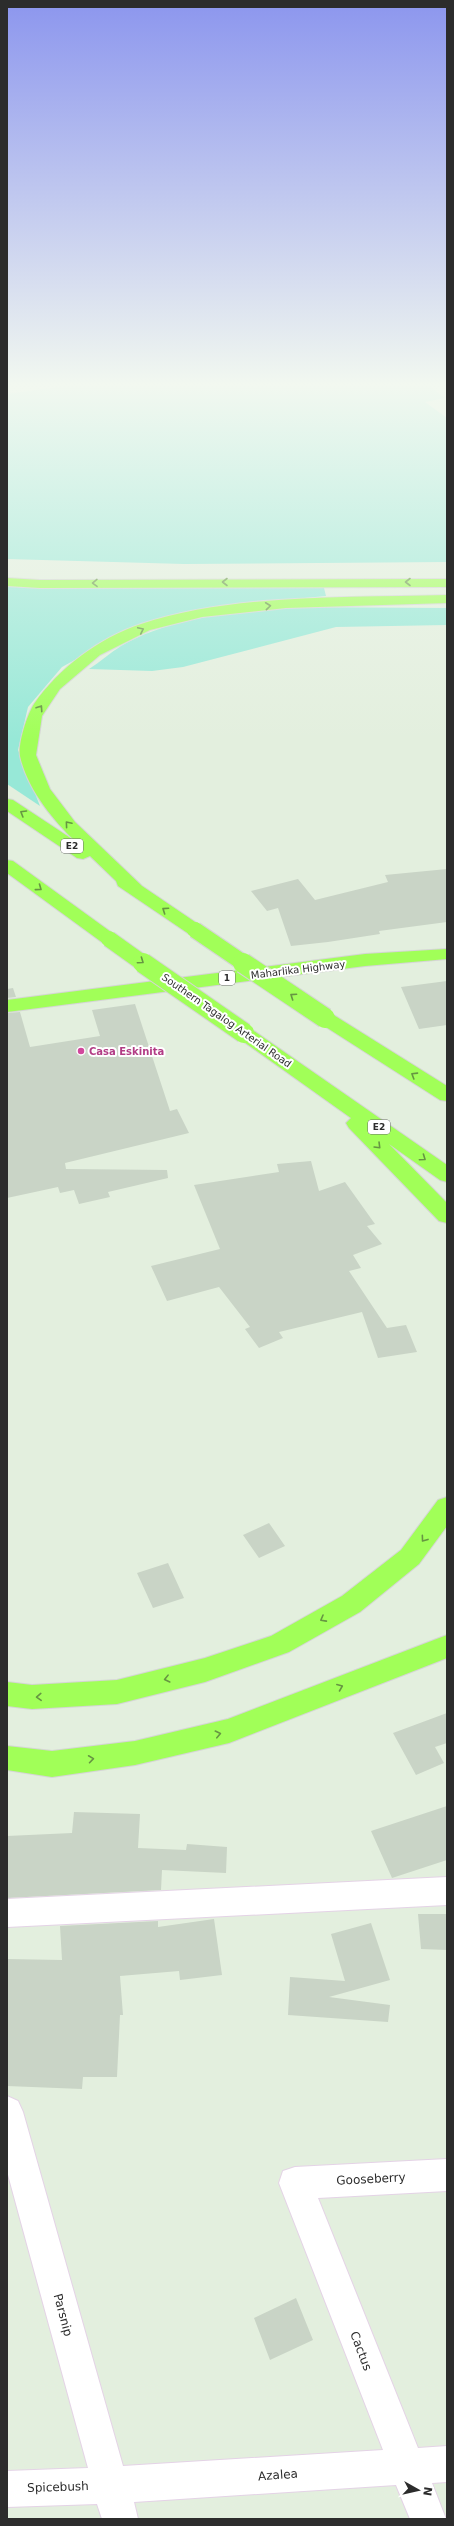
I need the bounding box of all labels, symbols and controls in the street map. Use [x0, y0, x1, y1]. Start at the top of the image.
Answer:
one-way arrow [222, 578, 228, 586]
one-way arrow [405, 578, 411, 586]
one-way arrow [92, 579, 98, 587]
one-way arrow [265, 602, 271, 611]
one-way arrow [136, 627, 144, 635]
one-way arrow [35, 705, 42, 712]
one-way arrow [20, 811, 27, 818]
one-way arrow [65, 821, 72, 828]
road number: E2 [61, 839, 83, 853]
one-way arrow [34, 883, 41, 890]
one-way arrow [163, 908, 170, 915]
one-way arrow [137, 956, 144, 963]
street label: Maharlika Highway [250, 958, 346, 981]
street label: Southern Tagalog Arterial Road [160, 971, 293, 1069]
road number: 1 [219, 971, 235, 985]
one-way arrow [290, 994, 297, 1001]
marker: Casa Eskinita [76, 1046, 86, 1056]
place label: Casa Eskinita [89, 1046, 164, 1057]
one-way arrow [411, 1072, 418, 1079]
road number: E2 [368, 1120, 390, 1134]
one-way arrow [373, 1141, 381, 1149]
one-way arrow [419, 1153, 426, 1161]
one-way arrow [421, 1535, 429, 1542]
one-way arrow [320, 1615, 327, 1622]
one-way arrow [164, 1675, 171, 1683]
one-way arrow [336, 1684, 343, 1692]
one-way arrow [36, 1692, 42, 1701]
one-way arrow [215, 1730, 222, 1738]
one-way arrow [88, 1755, 94, 1764]
street label: Gooseberry [336, 2170, 406, 2188]
street label: Parsnip [51, 2292, 75, 2338]
street label: Cactus [347, 2329, 375, 2373]
street label: Azalea [258, 2467, 298, 2483]
north arrow [398, 2470, 438, 2510]
street label: Spicebush [27, 2479, 89, 2495]
text: N [420, 2486, 434, 2497]

